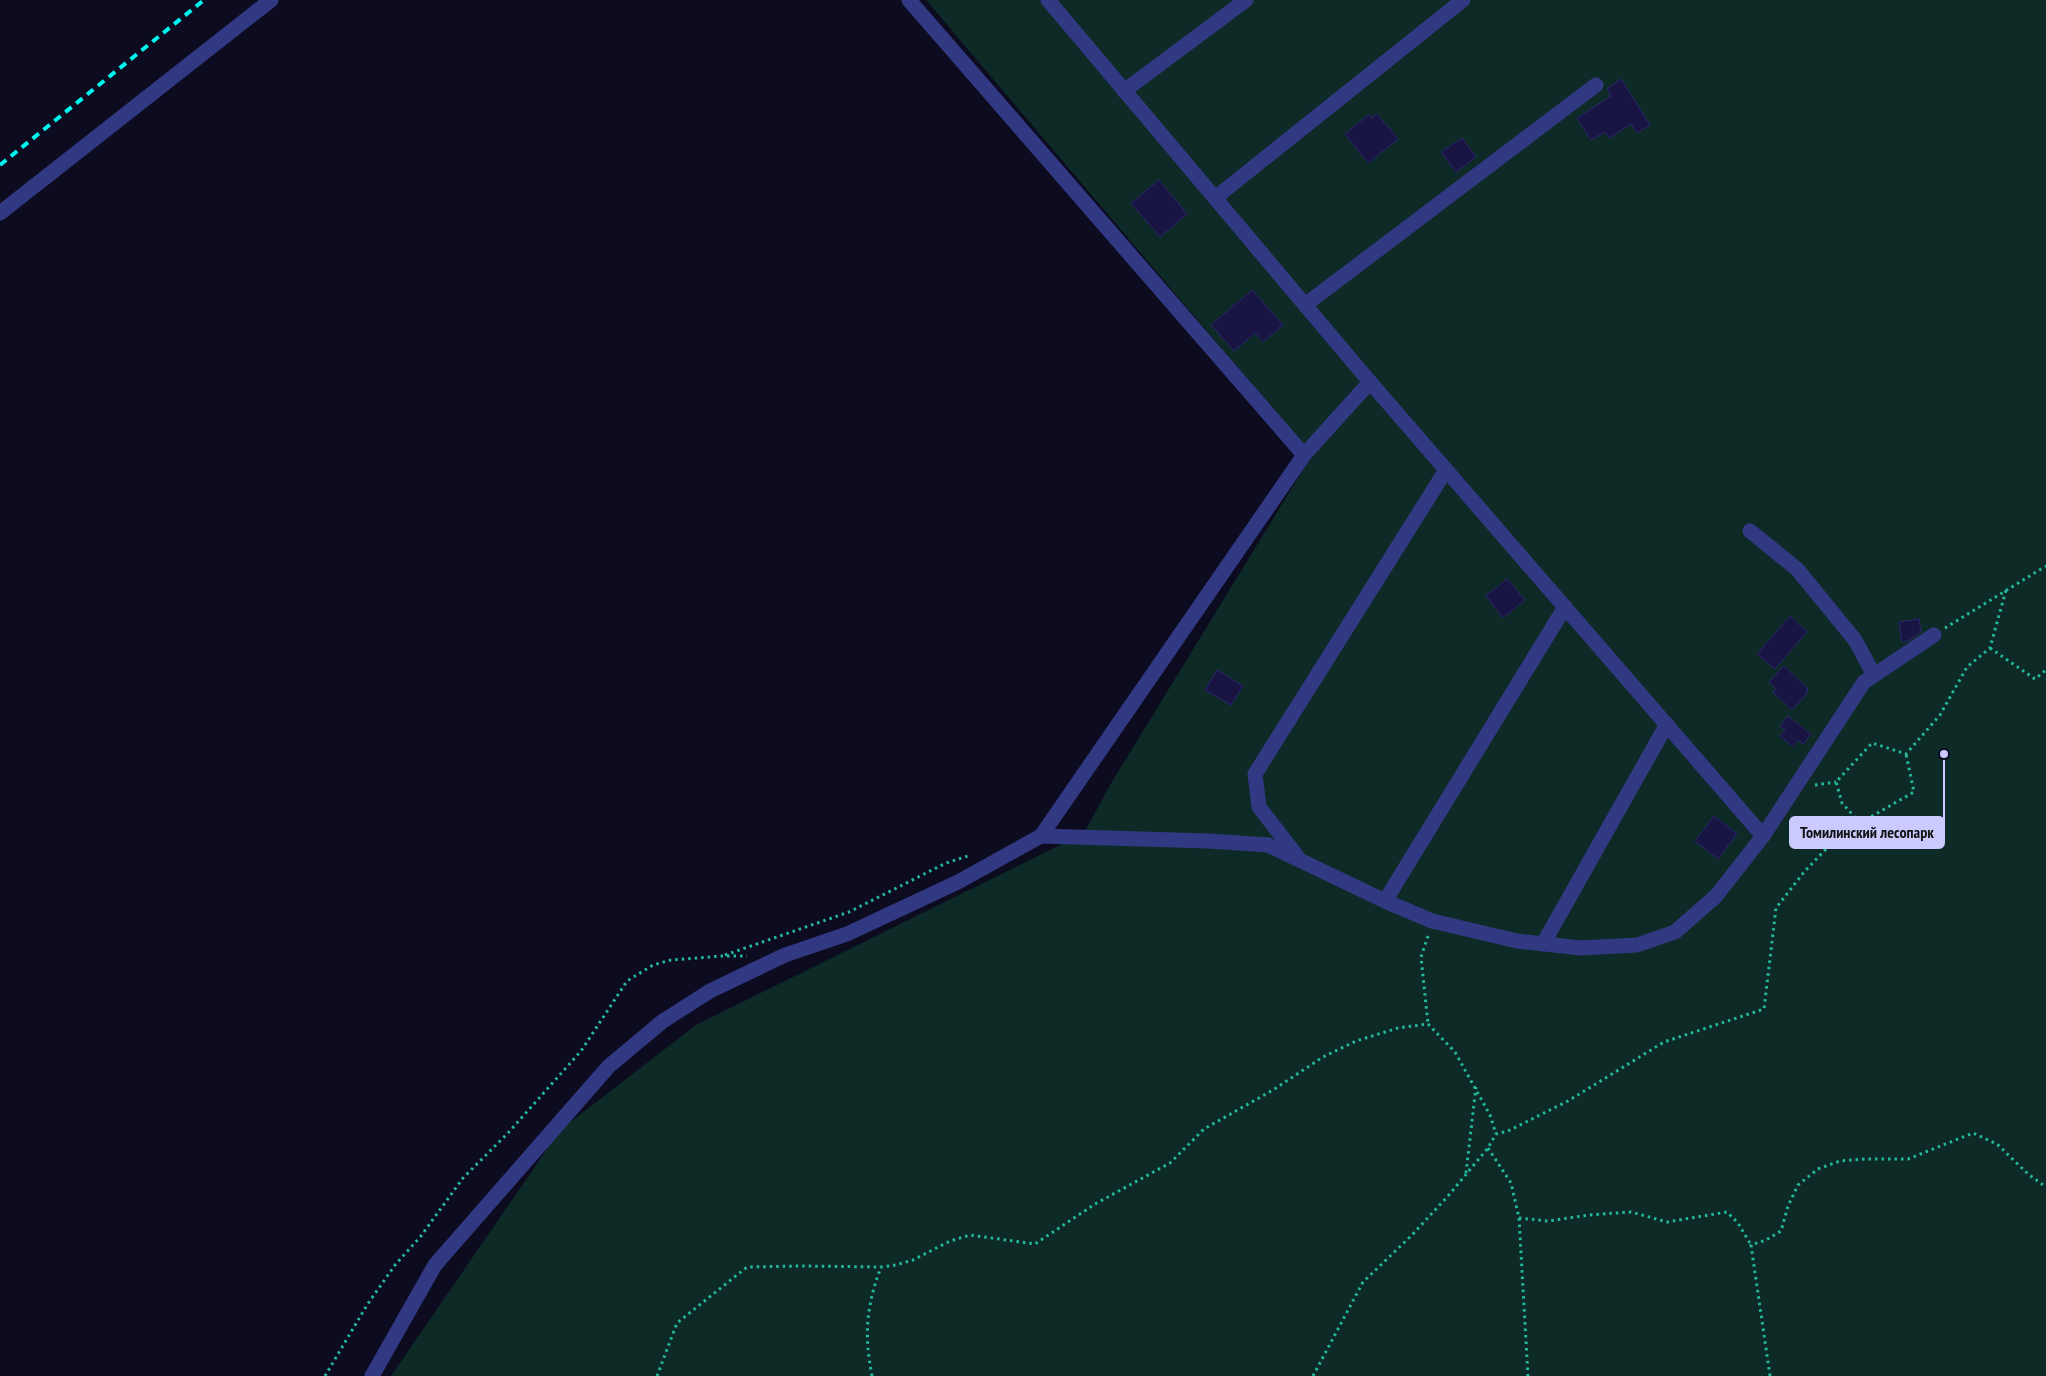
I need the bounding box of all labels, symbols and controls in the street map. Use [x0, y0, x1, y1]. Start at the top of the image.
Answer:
callout: Томилинский лесопарк [1790, 817, 1944, 848]
text: Томилинский лесопарк [1800, 822, 1934, 842]

